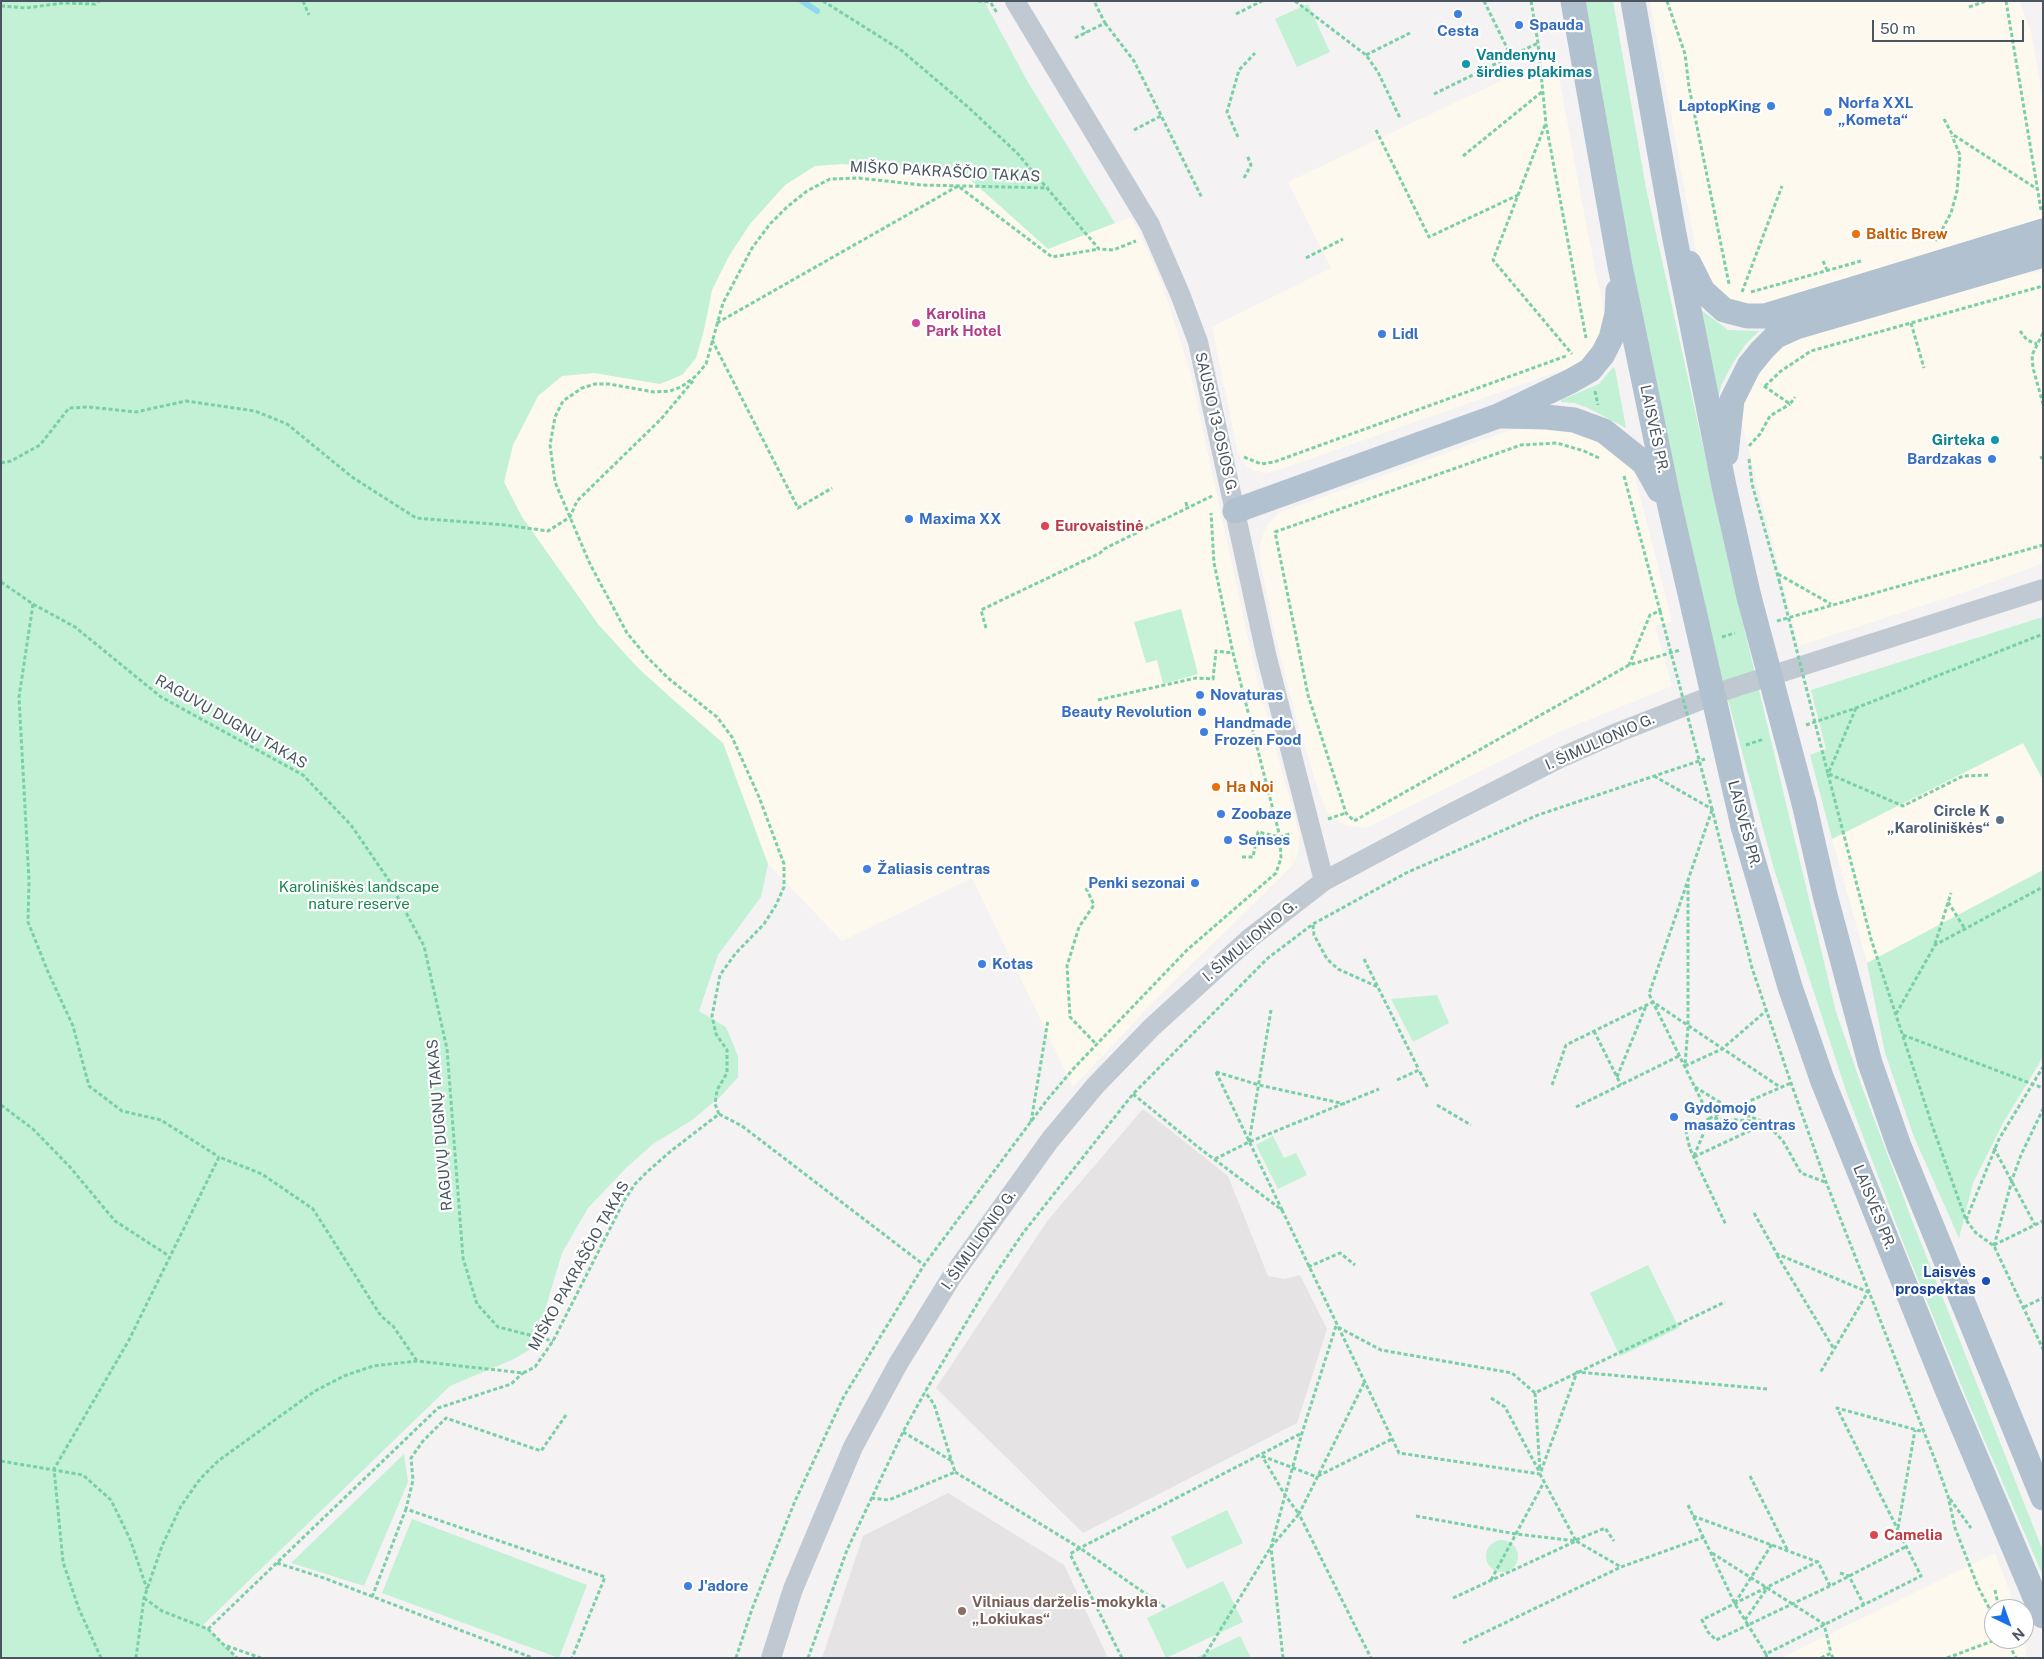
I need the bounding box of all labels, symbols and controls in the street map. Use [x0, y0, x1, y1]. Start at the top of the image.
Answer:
marker: Cesta [1452, 8, 1464, 20]
scale bar [1874, 10, 2026, 42]
place label: Spauda [1529, 16, 1583, 34]
marker: Spauda [1513, 19, 1525, 31]
text: 50 m [1880, 20, 1915, 37]
place label: Cesta [1437, 22, 1479, 40]
place label: Vandenynų širdies plakimas [1476, 46, 1592, 81]
marker: Vandenynų širdies plakimas [1460, 58, 1472, 70]
place label: Norfa XXL „Kometa“ [1838, 94, 1913, 129]
place label: LaptopKing [1678, 97, 1761, 115]
marker: LaptopKing [1765, 100, 1777, 112]
marker: Norfa XXL „Kometa“ [1822, 106, 1834, 118]
street label: MIŠKO PAKRAŠČIO TAKAS [849, 158, 1041, 186]
place label: Baltic Brew [1866, 225, 1948, 243]
marker: Baltic Brew [1850, 228, 1862, 240]
place label: Karolina Park Hotel [926, 305, 1002, 340]
marker: Karolina Park Hotel [910, 317, 922, 329]
place label: Lidl [1392, 325, 1419, 343]
marker: Lidl [1376, 328, 1388, 340]
street label: SAUSIO 13-OSIOS G. [1191, 350, 1241, 496]
street label: LAISVĖS PR. [1636, 383, 1672, 475]
place label: Girteka [1932, 431, 1985, 449]
marker: Girteka [1989, 434, 2001, 446]
place label: Bardzakas [1907, 450, 1982, 468]
marker: Bardzakas [1986, 453, 1998, 465]
place label: Maxima XX [919, 510, 1001, 528]
marker: Maxima XX [903, 513, 915, 525]
place label: Eurovaistinė [1055, 517, 1144, 535]
marker: Eurovaistinė [1039, 520, 1051, 532]
street label: RAGUVŲ DUGNŲ TAKAS [152, 671, 310, 773]
place label: Novaturas [1210, 686, 1283, 704]
marker: Novaturas [1194, 689, 1206, 701]
place label: Beauty Revolution [1061, 703, 1192, 721]
marker: Beauty Revolution [1196, 706, 1208, 718]
street label: I. ŠIMULIONIO G. [1543, 710, 1657, 774]
place label: Handmade Frozen Food [1214, 714, 1301, 749]
marker: Handmade Frozen Food [1198, 726, 1210, 738]
place label: Ha Noi [1226, 778, 1274, 796]
street label: LAISVĖS PR. [1724, 778, 1764, 870]
marker: Ha Noi [1210, 781, 1222, 793]
place label: Circle K „Karoliniškės“ [1887, 802, 1990, 837]
place label: Zoobaze [1231, 805, 1292, 823]
marker: Zoobaze [1215, 808, 1227, 820]
marker: Circle K „Karoliniškės“ [1994, 814, 2006, 826]
place label: Senses [1238, 831, 1290, 849]
marker: Senses [1222, 834, 1234, 846]
place label: Žaliasis centras [877, 860, 990, 878]
marker: Žaliasis centras [861, 863, 873, 875]
place label: Penki sezonai [1088, 874, 1185, 892]
marker: Penki sezonai [1189, 877, 1201, 889]
park label: Karoliniškės landscape nature reserve [279, 878, 439, 913]
street label: I. ŠIMULIONIO G. [1199, 896, 1301, 986]
place label: Kotas [992, 955, 1033, 973]
marker: Kotas [976, 958, 988, 970]
street label: RAGUVŲ DUGNŲ TAKAS [424, 1038, 456, 1212]
place label: Gydomojo masažo centras [1684, 1099, 1796, 1134]
marker: Gydomojo masažo centras [1668, 1111, 1680, 1123]
street label: LAISVĖS PR. [1849, 1162, 1899, 1252]
street label: MIŠKO PAKRAŠČIO TAKAS [525, 1178, 633, 1354]
street label: I. ŠIMULIONIO G. [938, 1187, 1020, 1293]
place label: Laisvės prospektas [1895, 1263, 1976, 1298]
marker: Laisvės prospektas [1980, 1275, 1992, 1287]
place label: Camelia [1884, 1526, 1943, 1544]
marker: Camelia [1868, 1529, 1880, 1541]
place label: J'adore [698, 1577, 748, 1595]
marker: J'adore [682, 1580, 694, 1592]
place label: Vilniaus darželis-mokykla „Lokiukas“ [972, 1593, 1158, 1628]
north arrow [1984, 1599, 2034, 1649]
marker: Vilniaus darželis-mokykla „Lokiukas“ [956, 1605, 968, 1617]
text: N [2009, 1625, 2028, 1644]

